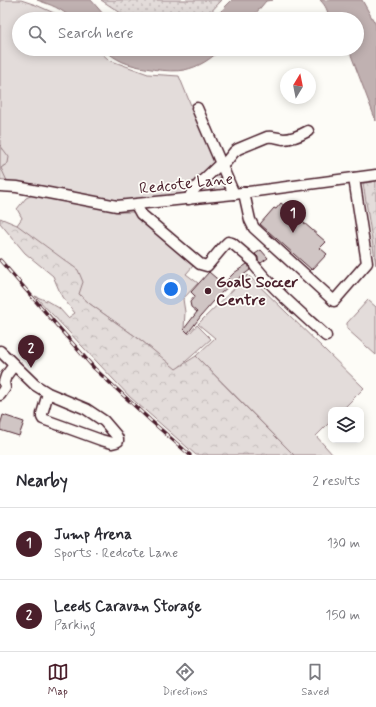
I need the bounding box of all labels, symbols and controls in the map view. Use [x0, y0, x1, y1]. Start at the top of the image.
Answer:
search box [12, 12, 364, 56]
icon: search [26, 23, 48, 45]
text: Search here [58, 24, 134, 44]
north arrow [280, 68, 316, 104]
street label: Redcote Lane [138, 169, 234, 199]
pin: 1 [280, 200, 306, 233]
place label: Goals Soccer Centre [216, 272, 299, 311]
your location [161, 279, 181, 299]
marker: Goals Soccer Centre [203, 286, 213, 296]
pin: 2 [18, 335, 44, 368]
map controls [328, 407, 364, 443]
button: layers [328, 407, 364, 443]
text: Nearby [16, 470, 68, 492]
text: 2 results [313, 473, 360, 490]
text: Jump Arena [54, 525, 132, 545]
text: 1 [26, 535, 32, 552]
text: 130 m [327, 535, 360, 552]
text: Sports · Redcote Lane [54, 545, 178, 562]
text: Leeds Caravan Storage [54, 597, 201, 617]
text: 2 [26, 607, 32, 624]
text: 150 m [326, 607, 360, 624]
text: Parking [54, 617, 96, 634]
tab: Map [47, 661, 69, 699]
tab: Directions [162, 661, 208, 699]
tab: Saved [301, 661, 329, 699]

